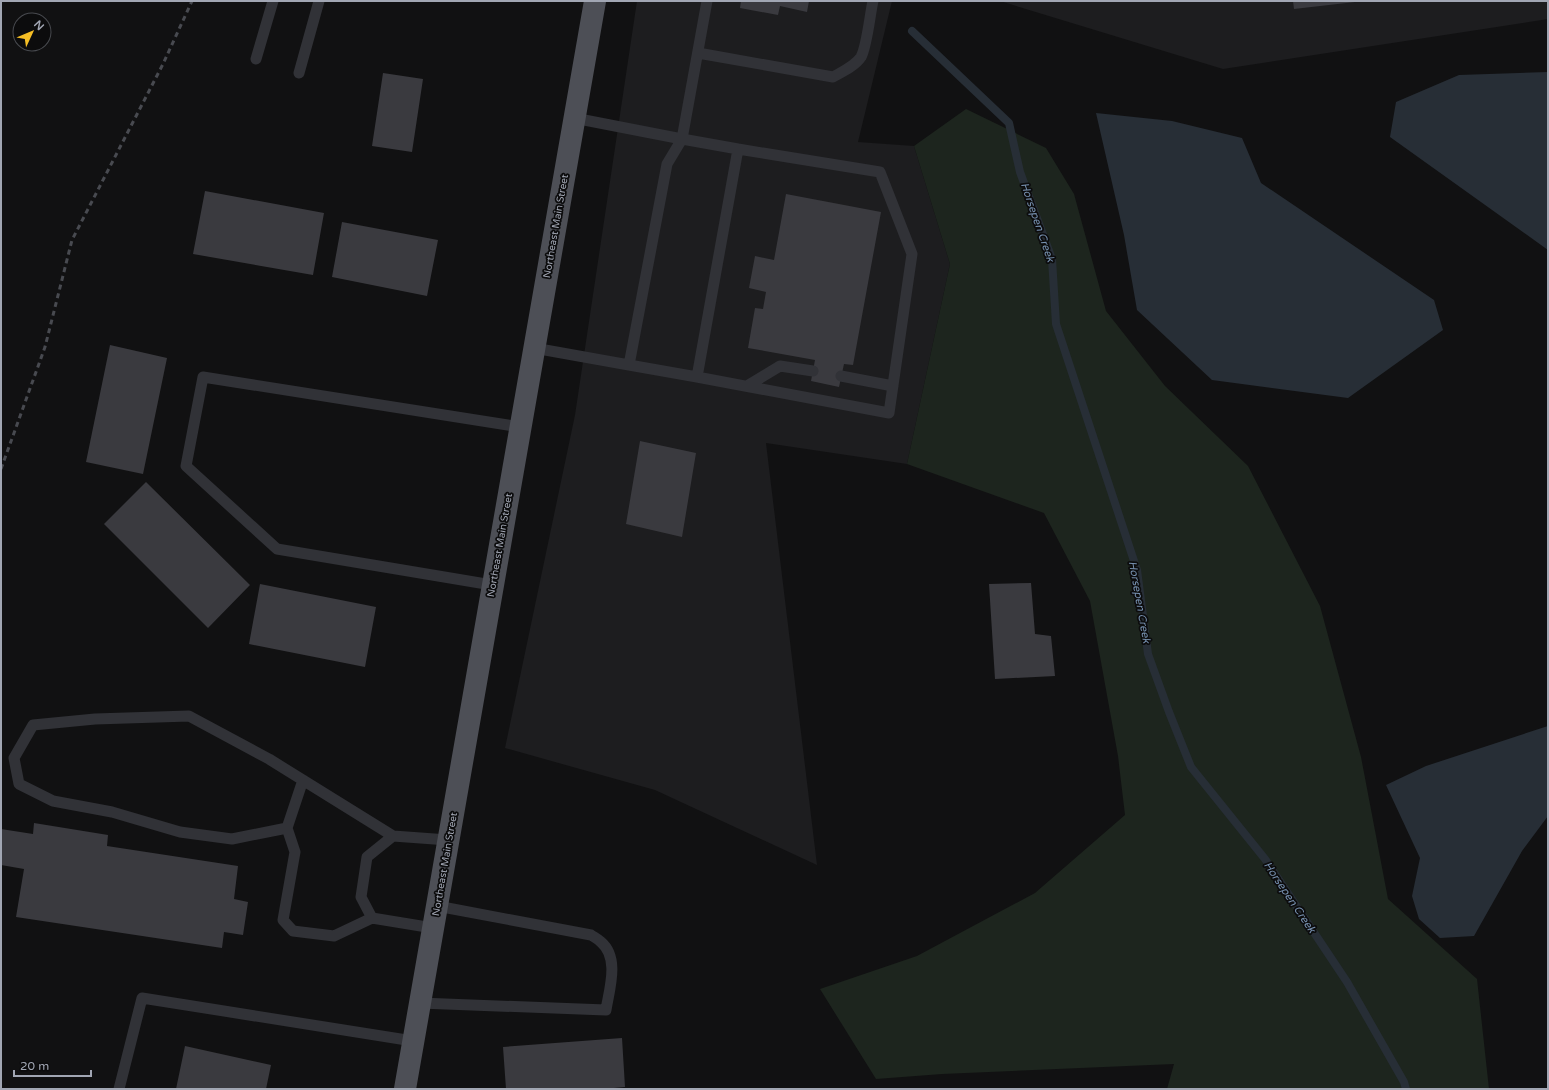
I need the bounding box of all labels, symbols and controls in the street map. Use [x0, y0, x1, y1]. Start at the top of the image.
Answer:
north arrow [12, 12, 52, 52]
text: N [31, 18, 47, 33]
street label: Northeast Main Street [541, 173, 571, 279]
water label: Horsepen Creek [1018, 181, 1058, 265]
street label: Northeast Main Street [485, 492, 515, 598]
water label: Horsepen Creek [1126, 560, 1153, 645]
street label: Northeast Main Street [430, 811, 460, 917]
water label: Horsepen Creek [1261, 859, 1319, 936]
scale bar [14, 1052, 91, 1078]
text: 20 m [20, 1059, 49, 1073]

